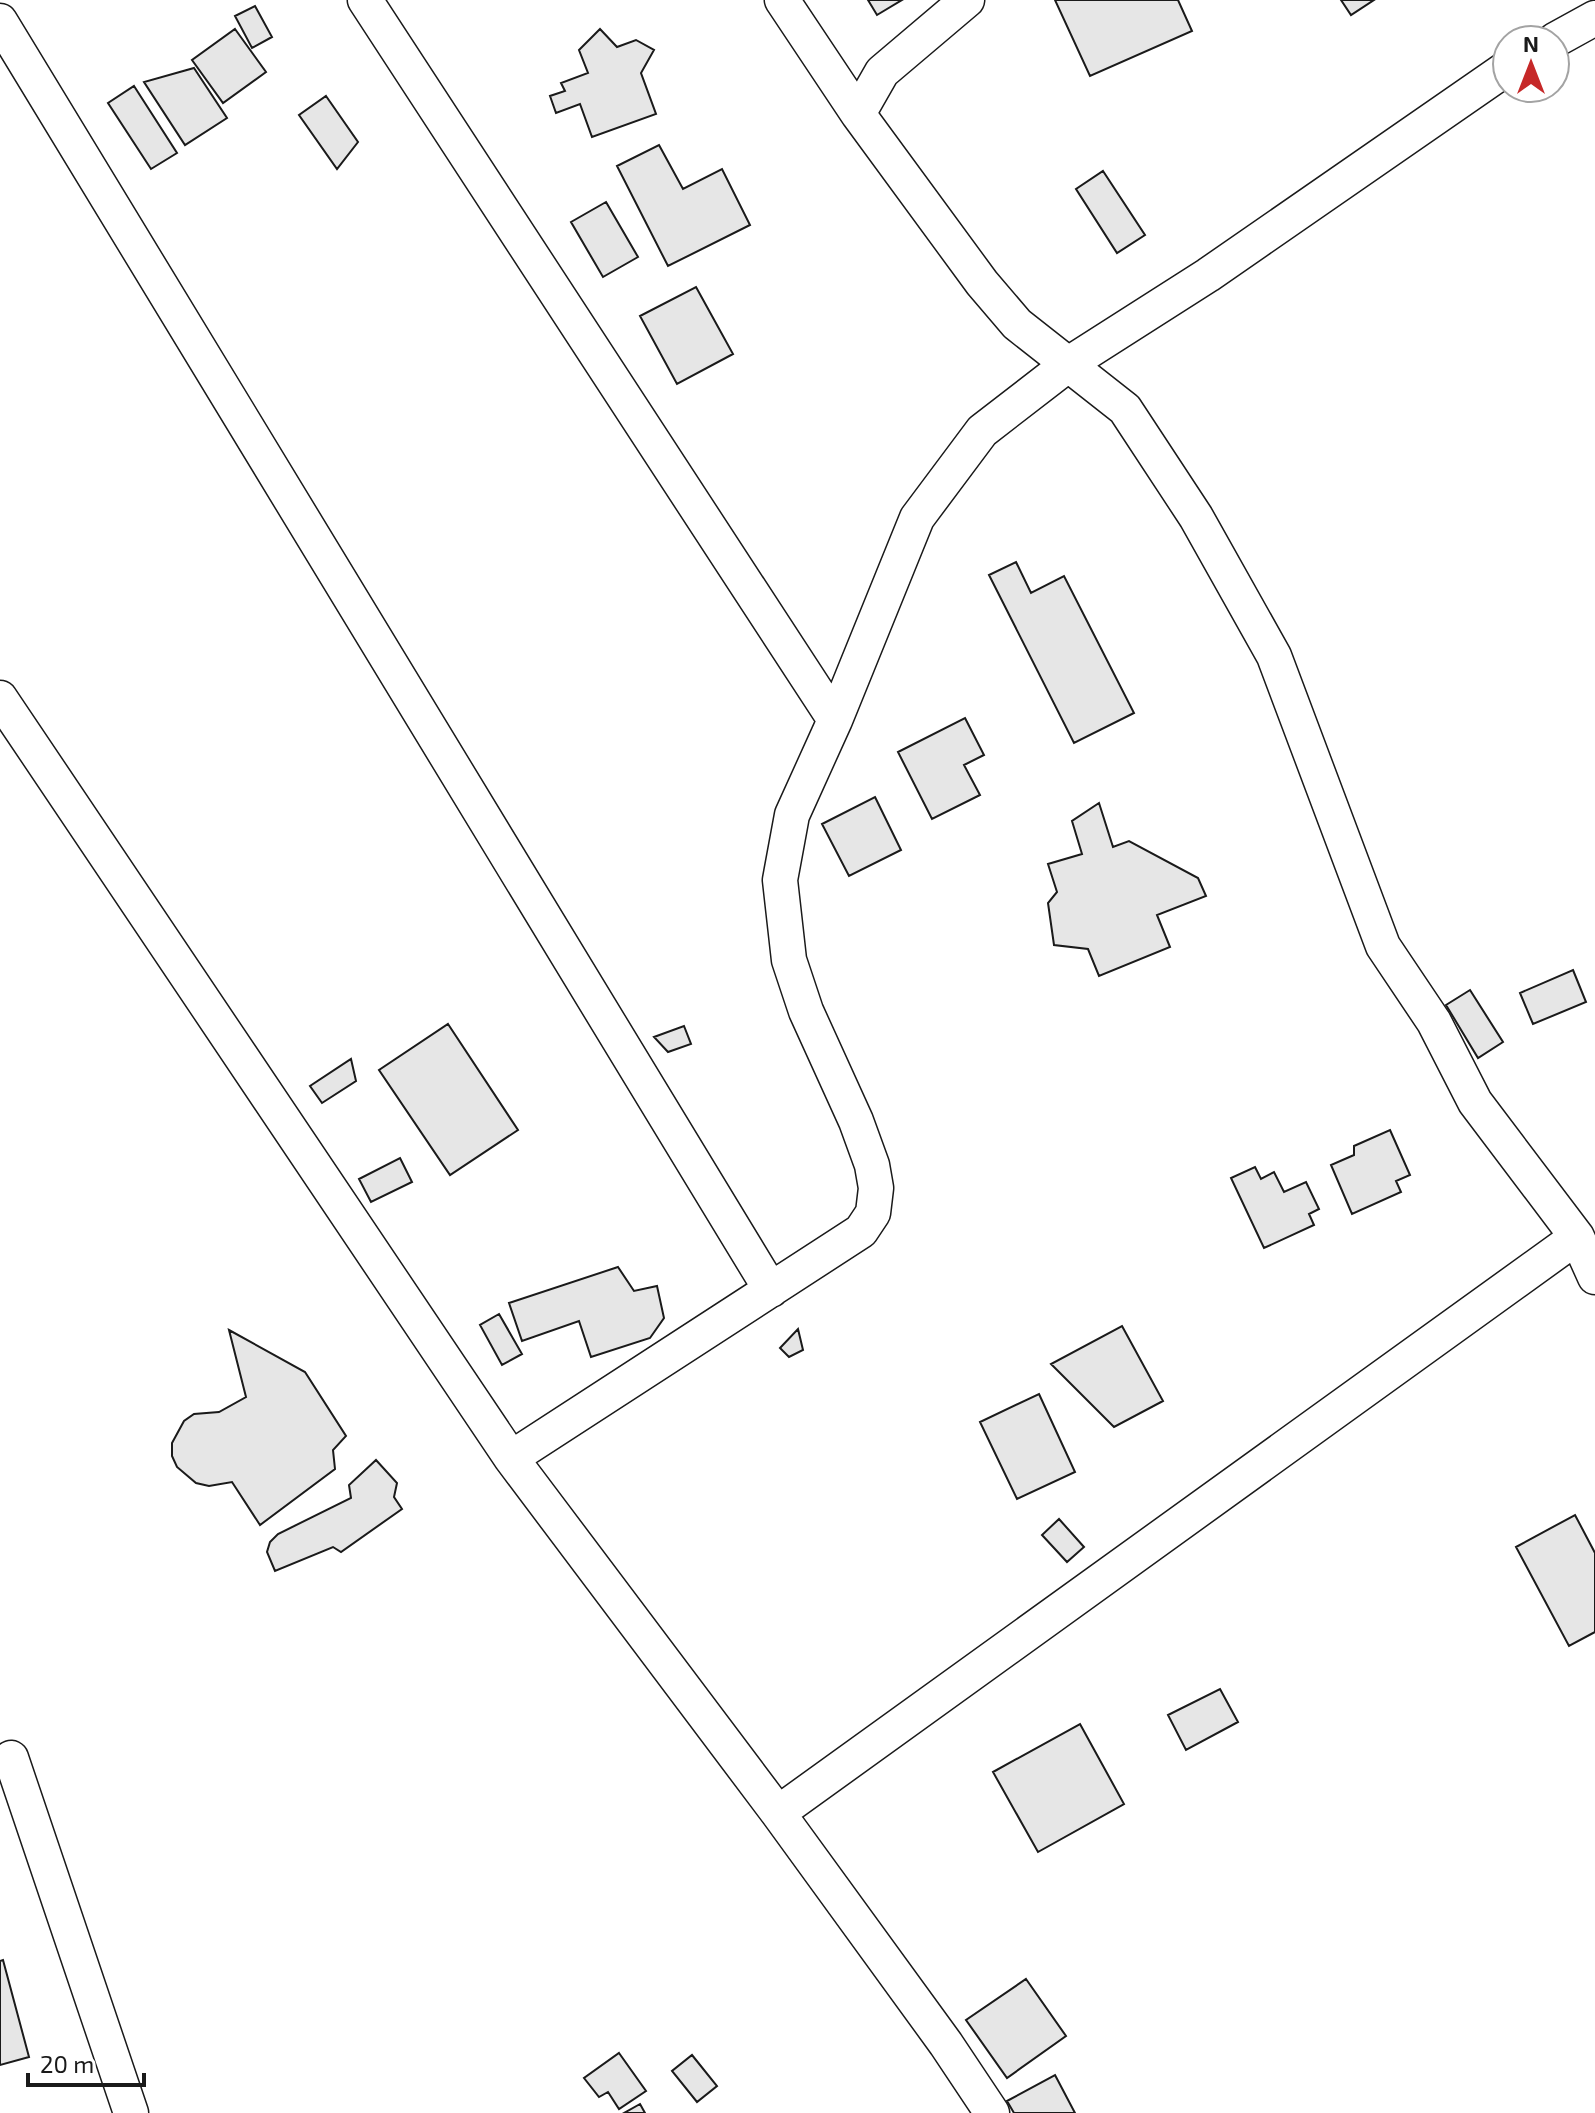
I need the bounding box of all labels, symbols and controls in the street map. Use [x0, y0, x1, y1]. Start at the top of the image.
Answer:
north arrow [1491, 24, 1571, 104]
text: N [1523, 30, 1539, 56]
scale bar [28, 2037, 144, 2087]
text: 20 m [40, 2049, 94, 2078]

